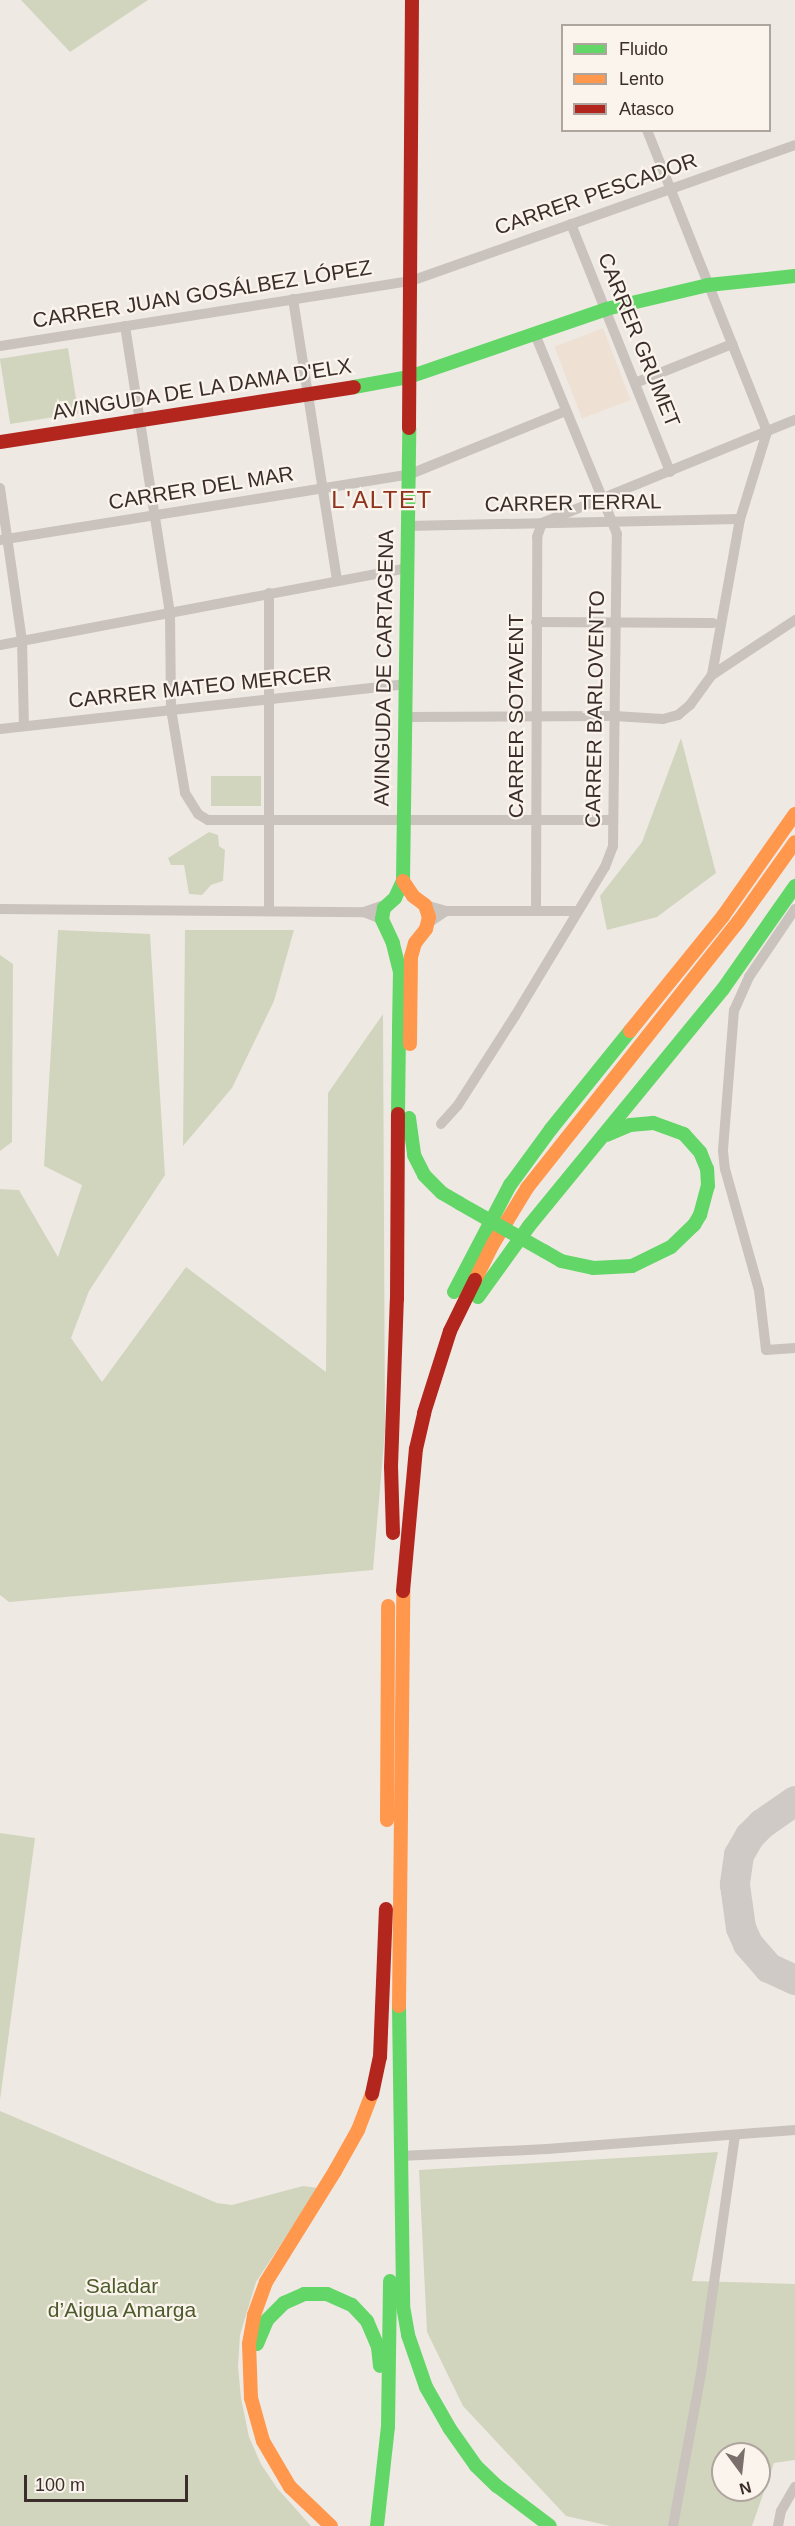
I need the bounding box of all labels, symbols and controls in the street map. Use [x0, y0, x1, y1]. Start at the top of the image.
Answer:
legend [561, 24, 771, 132]
text: Fluido [619, 39, 668, 59]
text: Lento [619, 69, 664, 89]
text: Atasco [619, 99, 674, 119]
street label: CARRER PESCADOR [491, 148, 701, 240]
street label: CARRER GRUMET [593, 249, 685, 431]
street label: CARRER JUAN GOSÁLBEZ LÓPEZ [31, 255, 373, 333]
street label: AVINGUDA DE LA DAMA D'ELX [49, 353, 355, 425]
street label: CARRER DEL MAR [106, 461, 296, 515]
district label: L'ALTET [331, 486, 433, 514]
street label: CARRER TERRAL [484, 489, 662, 517]
street label: AVINGUDA DE CARTAGENA [369, 529, 399, 807]
street label: CARRER BARLOVENTO [580, 590, 610, 828]
street label: CARRER SOTAVENT [503, 614, 529, 818]
street label: CARRER MATEO MERCER [67, 661, 333, 713]
park label: Saladar d’Aigua Amarga [47, 2273, 197, 2323]
north arrow [711, 2442, 771, 2502]
scale bar [27, 2463, 190, 2501]
text: 100 m [35, 2475, 85, 2495]
text: N [737, 2478, 753, 2498]

